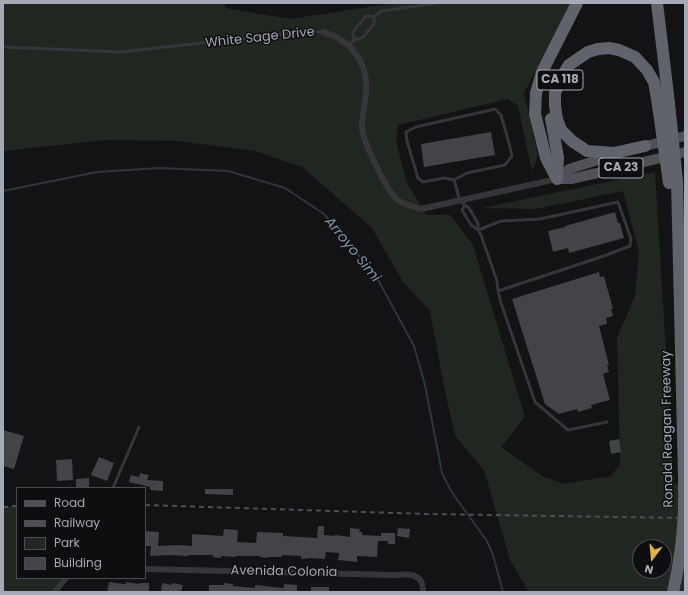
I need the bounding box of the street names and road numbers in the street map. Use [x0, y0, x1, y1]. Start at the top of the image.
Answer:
street label: White Sage Drive [205, 25, 315, 51]
road number: CA 118 [537, 70, 583, 90]
road number: CA 23 [599, 158, 643, 178]
street label: Ronald Reagan Freeway [659, 350, 677, 508]
street label: Avenida Colonia [230, 563, 338, 581]

